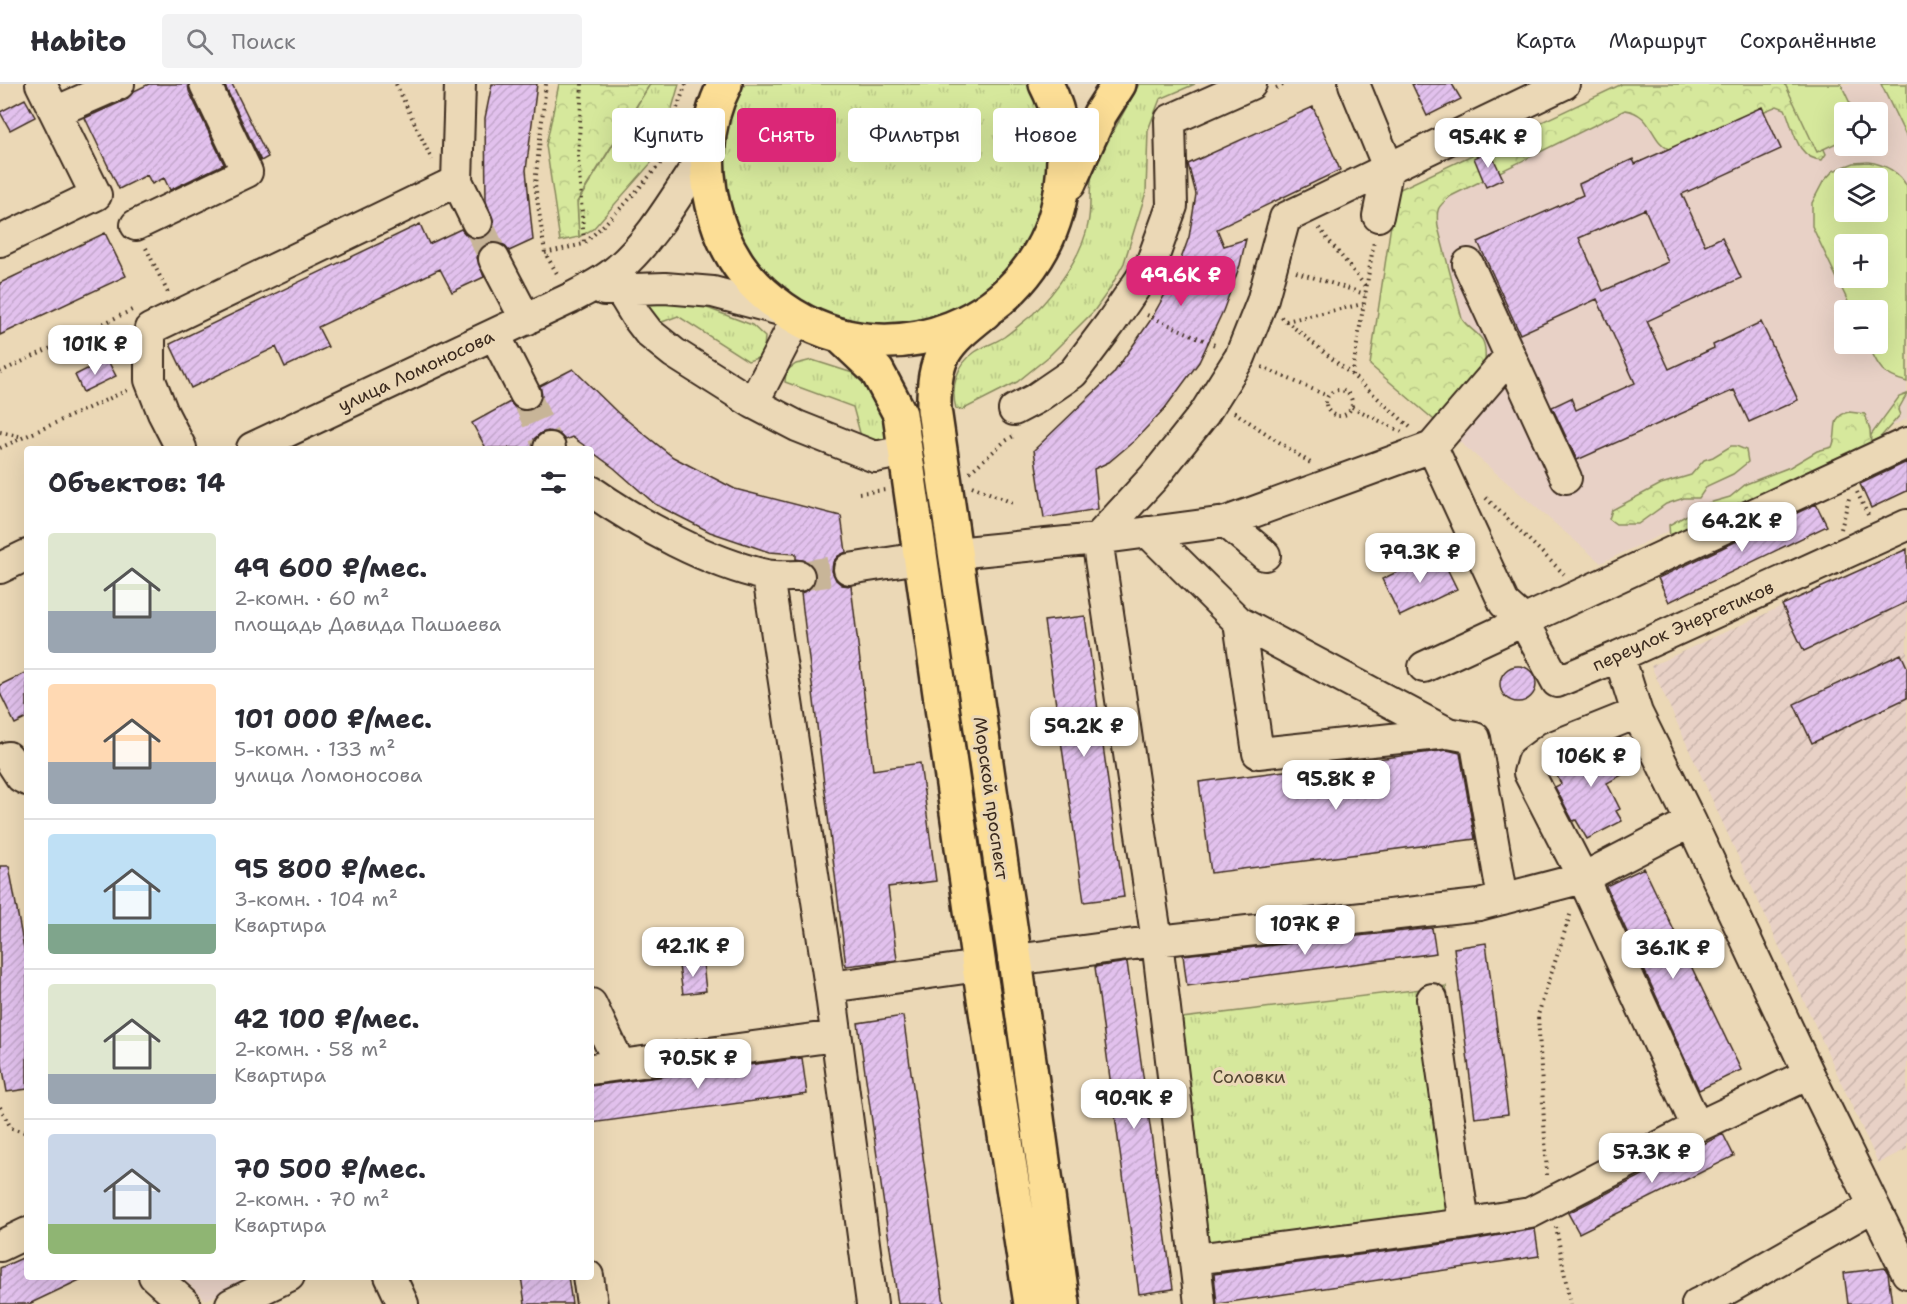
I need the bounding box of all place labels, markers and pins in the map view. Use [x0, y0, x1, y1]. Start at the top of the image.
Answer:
pin: 95.4K ₽ [1433, 118, 1543, 169]
pin: 49.6K ₽ [1126, 256, 1236, 307]
pin: 101K ₽ [46, 325, 144, 376]
pin: 64.2K ₽ [1687, 502, 1797, 553]
pin: 79.3K ₽ [1365, 533, 1475, 584]
pin: 59.2K ₽ [1029, 707, 1139, 758]
pin: 106K ₽ [1542, 737, 1640, 788]
pin: 95.8K ₽ [1281, 760, 1391, 811]
pin: 107K ₽ [1256, 905, 1354, 956]
pin: 42.1K ₽ [638, 927, 748, 978]
pin: 36.1K ₽ [1618, 929, 1728, 980]
pin: 70.5K ₽ [643, 1039, 753, 1090]
pin: 90.9K ₽ [1079, 1079, 1189, 1130]
pin: 57.3K ₽ [1597, 1133, 1707, 1184]

